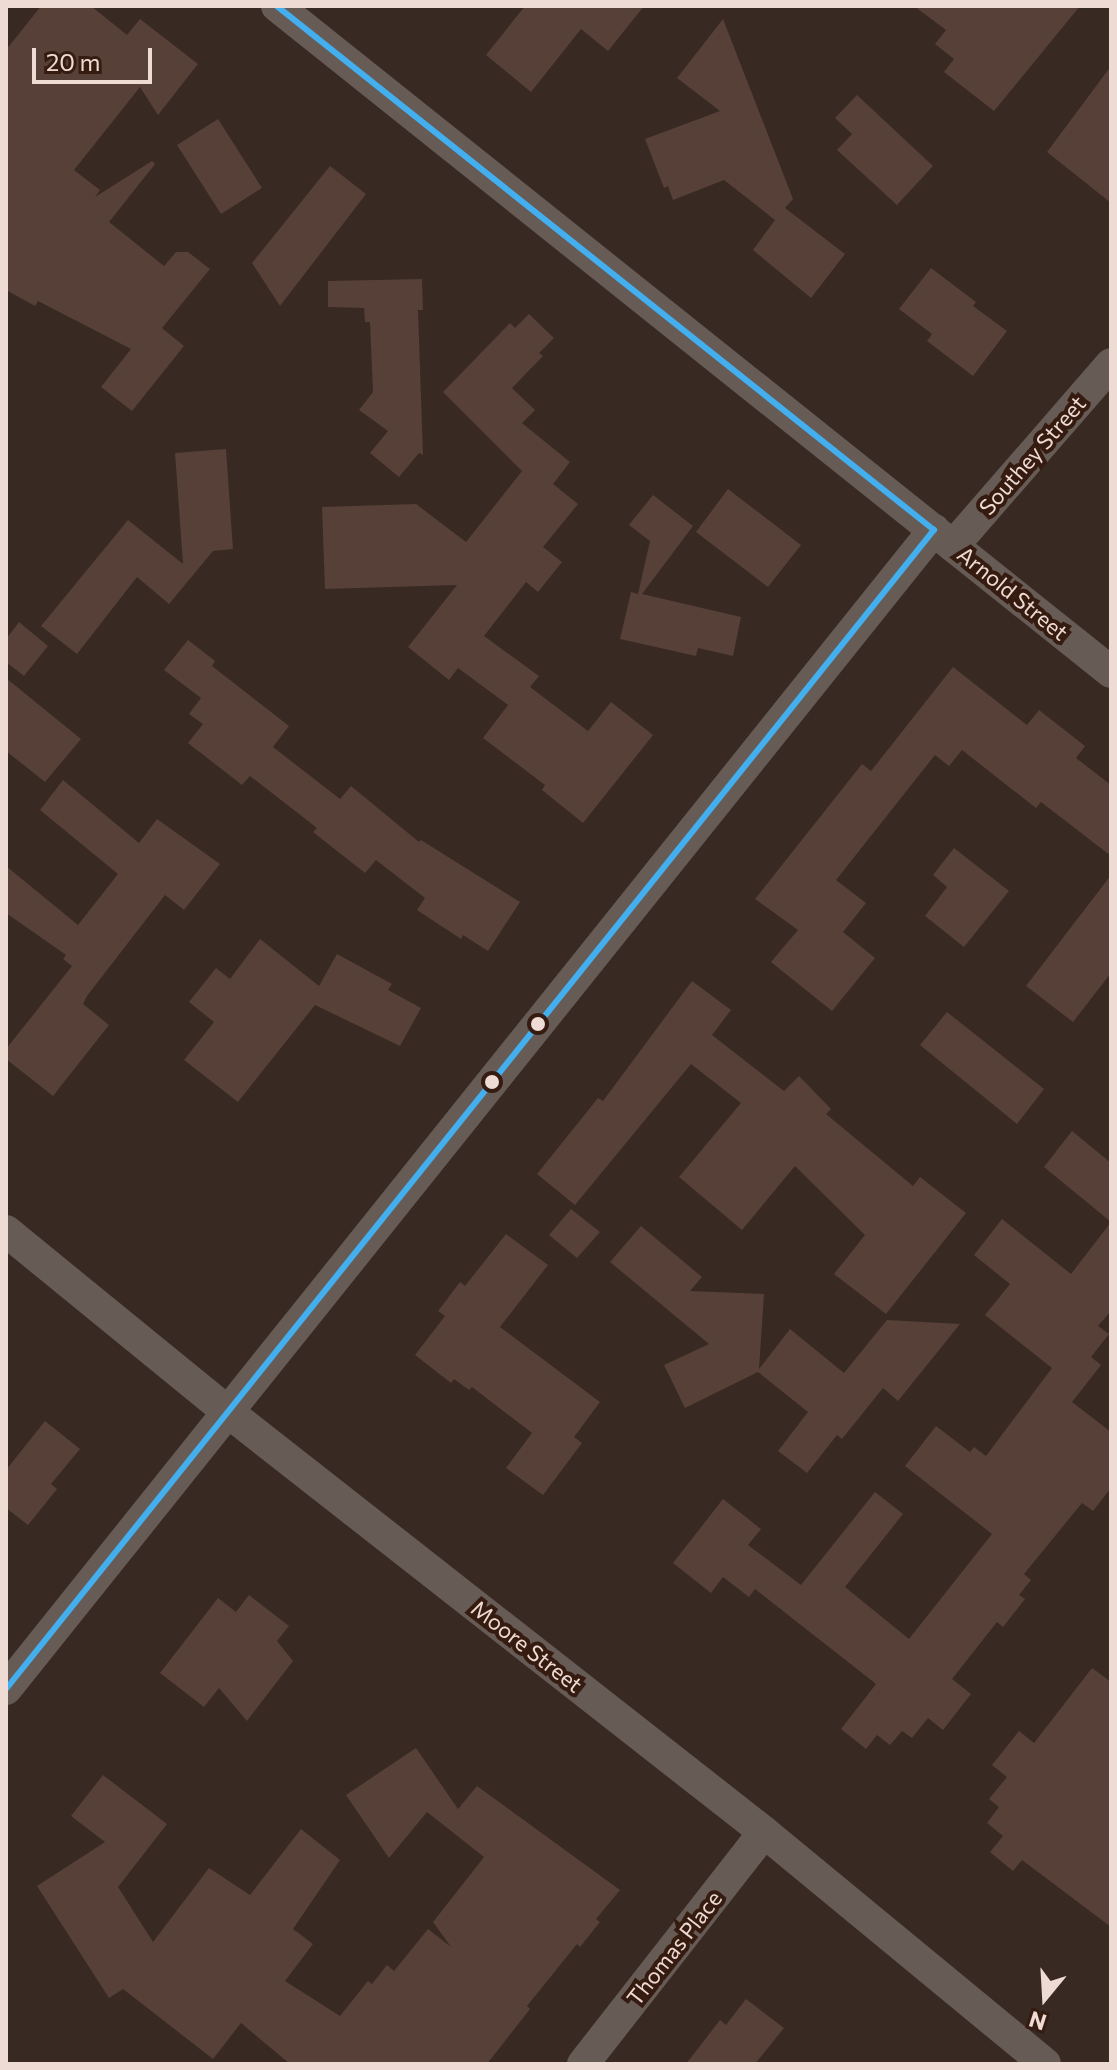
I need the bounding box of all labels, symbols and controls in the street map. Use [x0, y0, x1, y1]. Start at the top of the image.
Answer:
scale bar [36, 32, 156, 82]
text: 20 m [46, 47, 100, 76]
street label: Southey Street [973, 390, 1091, 520]
street label: Arnold Street [952, 540, 1074, 646]
unlabelled marker [530, 1016, 546, 1032]
unlabelled marker [484, 1074, 500, 1090]
street label: Moore Street [466, 1594, 588, 1698]
street label: Thomas Place [621, 1885, 727, 2011]
north arrow [1005, 1958, 1085, 2038]
text: N [1025, 2006, 1049, 2037]

